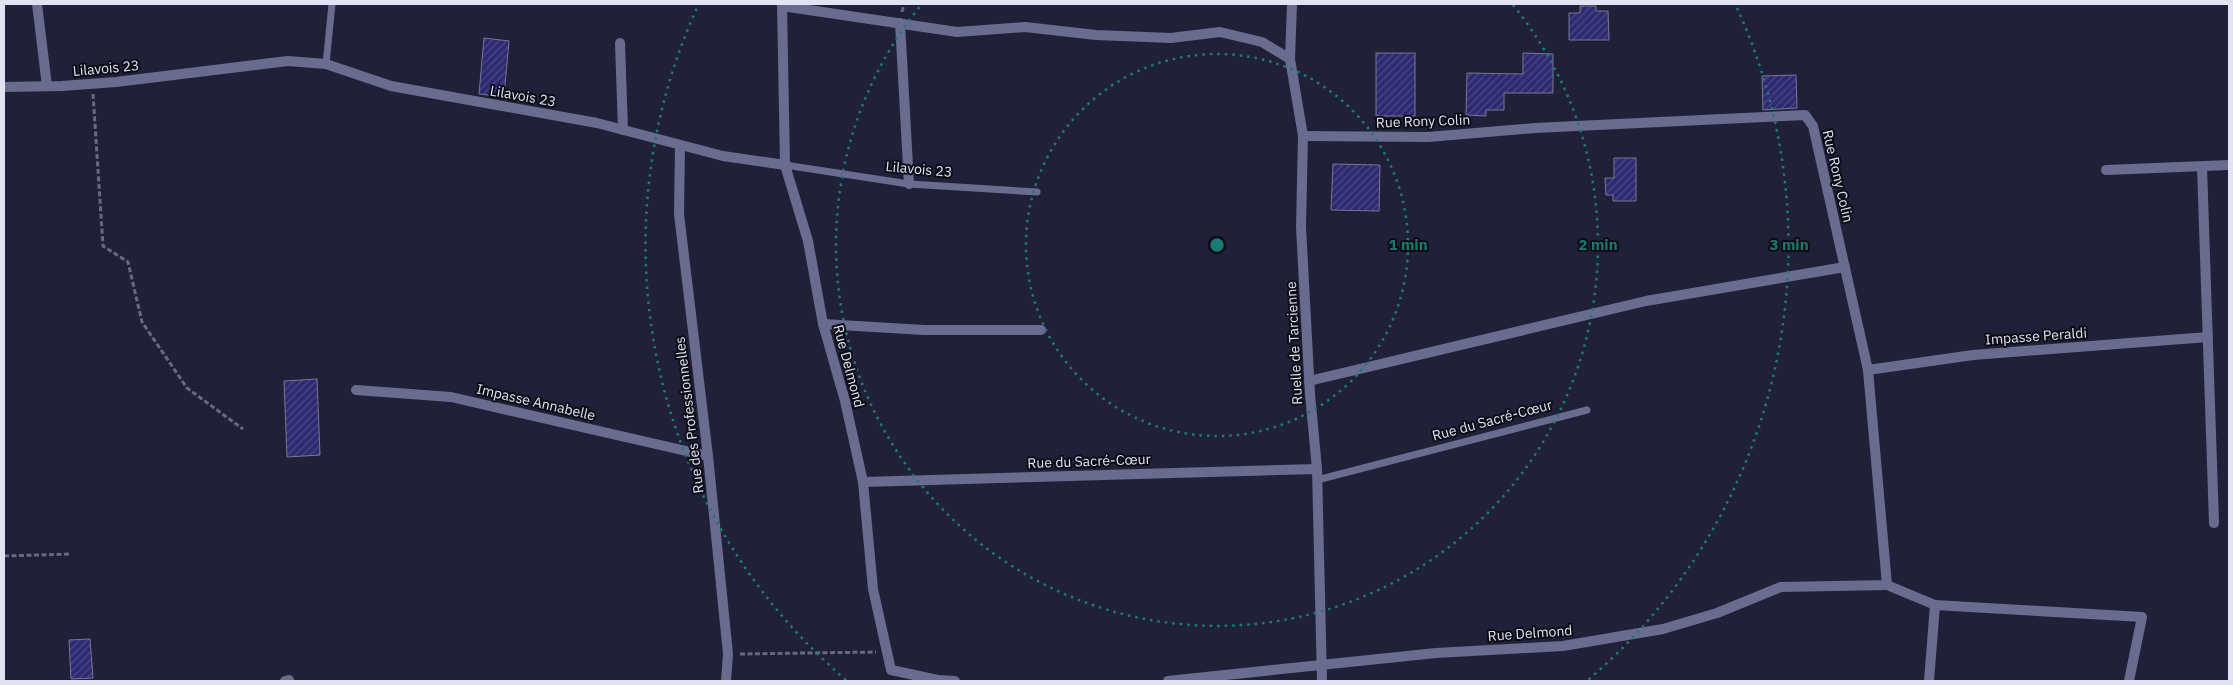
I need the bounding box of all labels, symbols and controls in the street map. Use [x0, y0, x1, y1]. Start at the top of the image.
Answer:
street label: Lilavois 23 [72, 56, 140, 80]
street label: Lilavois 23 [489, 81, 557, 111]
street label: Rue Rony Colin [1376, 110, 1470, 132]
street label: Rue Rony Colin [1819, 128, 1857, 224]
street label: Lilavois 23 [885, 157, 953, 181]
text: 1 min [1388, 235, 1428, 254]
text: 2 min [1578, 235, 1618, 254]
text: 3 min [1769, 235, 1809, 254]
centre of rings [1208, 236, 1226, 254]
street label: Ruelle de Tarcienne [1282, 280, 1306, 405]
street label: Rue Delmond [829, 323, 869, 409]
street label: Impasse Peraldi [1985, 323, 2087, 349]
street label: Rue des Professionnelles [670, 335, 708, 494]
street label: Impasse Annabelle [475, 380, 597, 424]
street label: Rue du Sacré-Cœur [1430, 395, 1554, 445]
street label: Rue du Sacré-Cœur [1027, 450, 1151, 472]
street label: Rue Delmond [1487, 621, 1573, 645]

